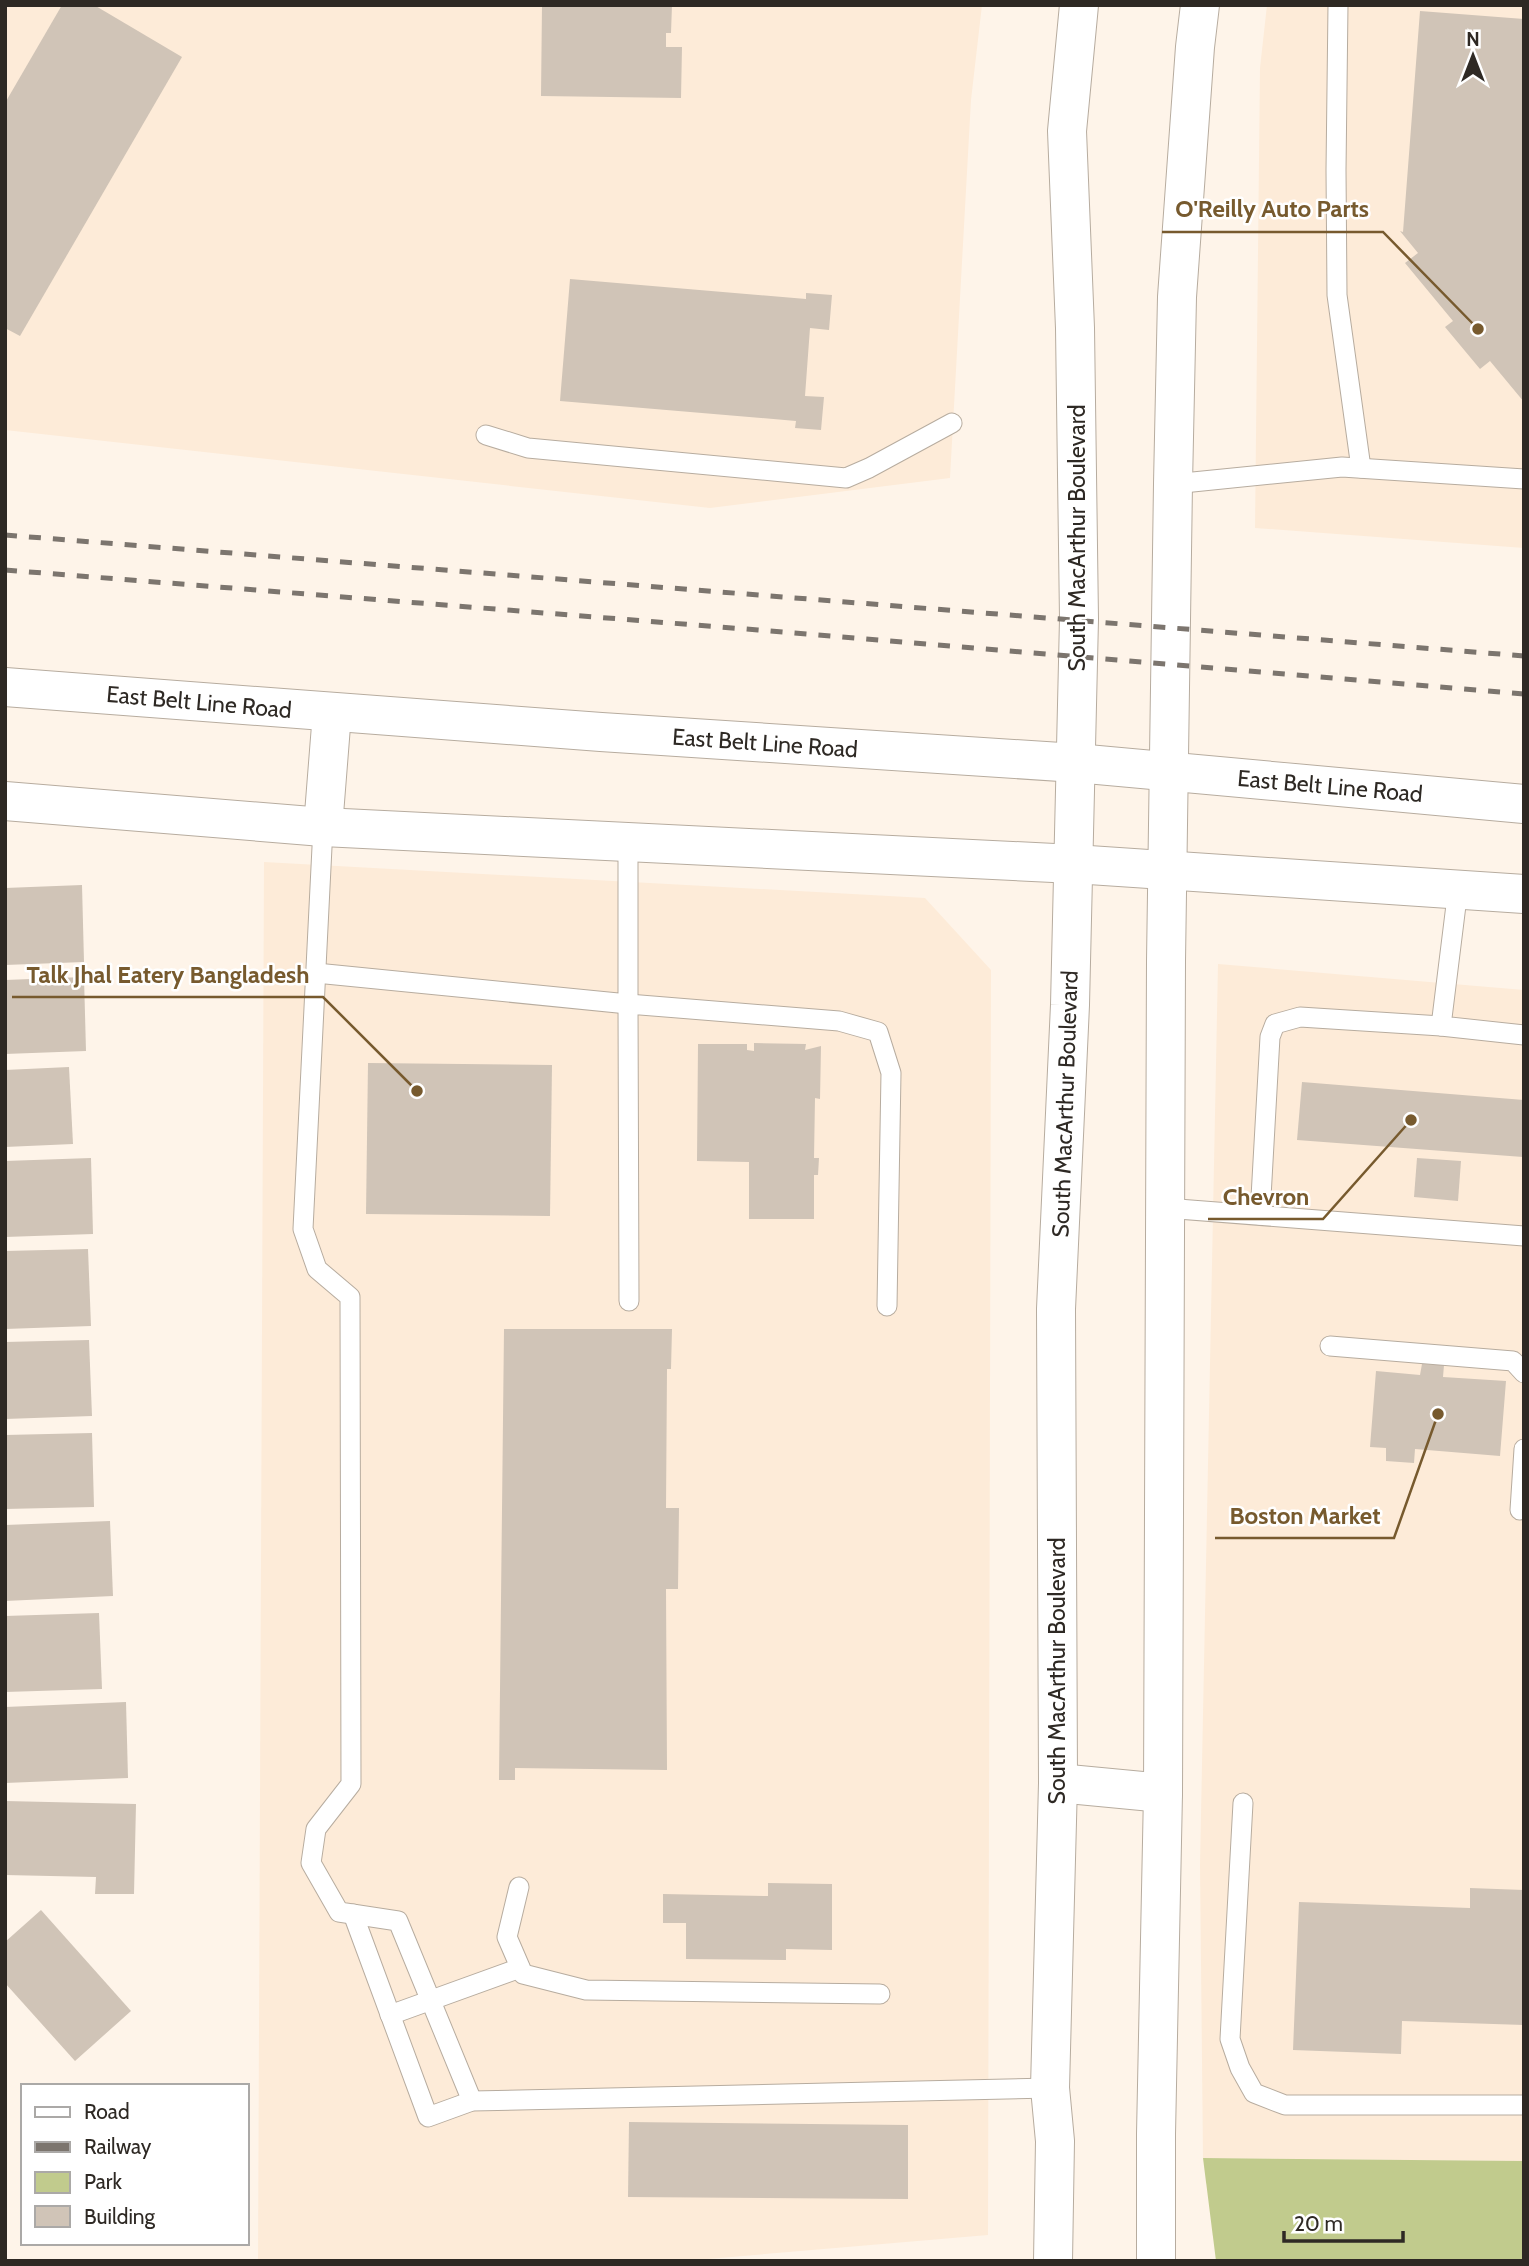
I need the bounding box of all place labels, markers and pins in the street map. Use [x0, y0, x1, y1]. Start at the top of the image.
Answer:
callout: O'Reilly Auto Parts [1162, 187, 1383, 232]
callout: Talk Jhal Eatery Bangladesh [12, 952, 323, 997]
callout: Chevron [1208, 1174, 1323, 1219]
callout: Boston Market [1215, 1493, 1394, 1538]

